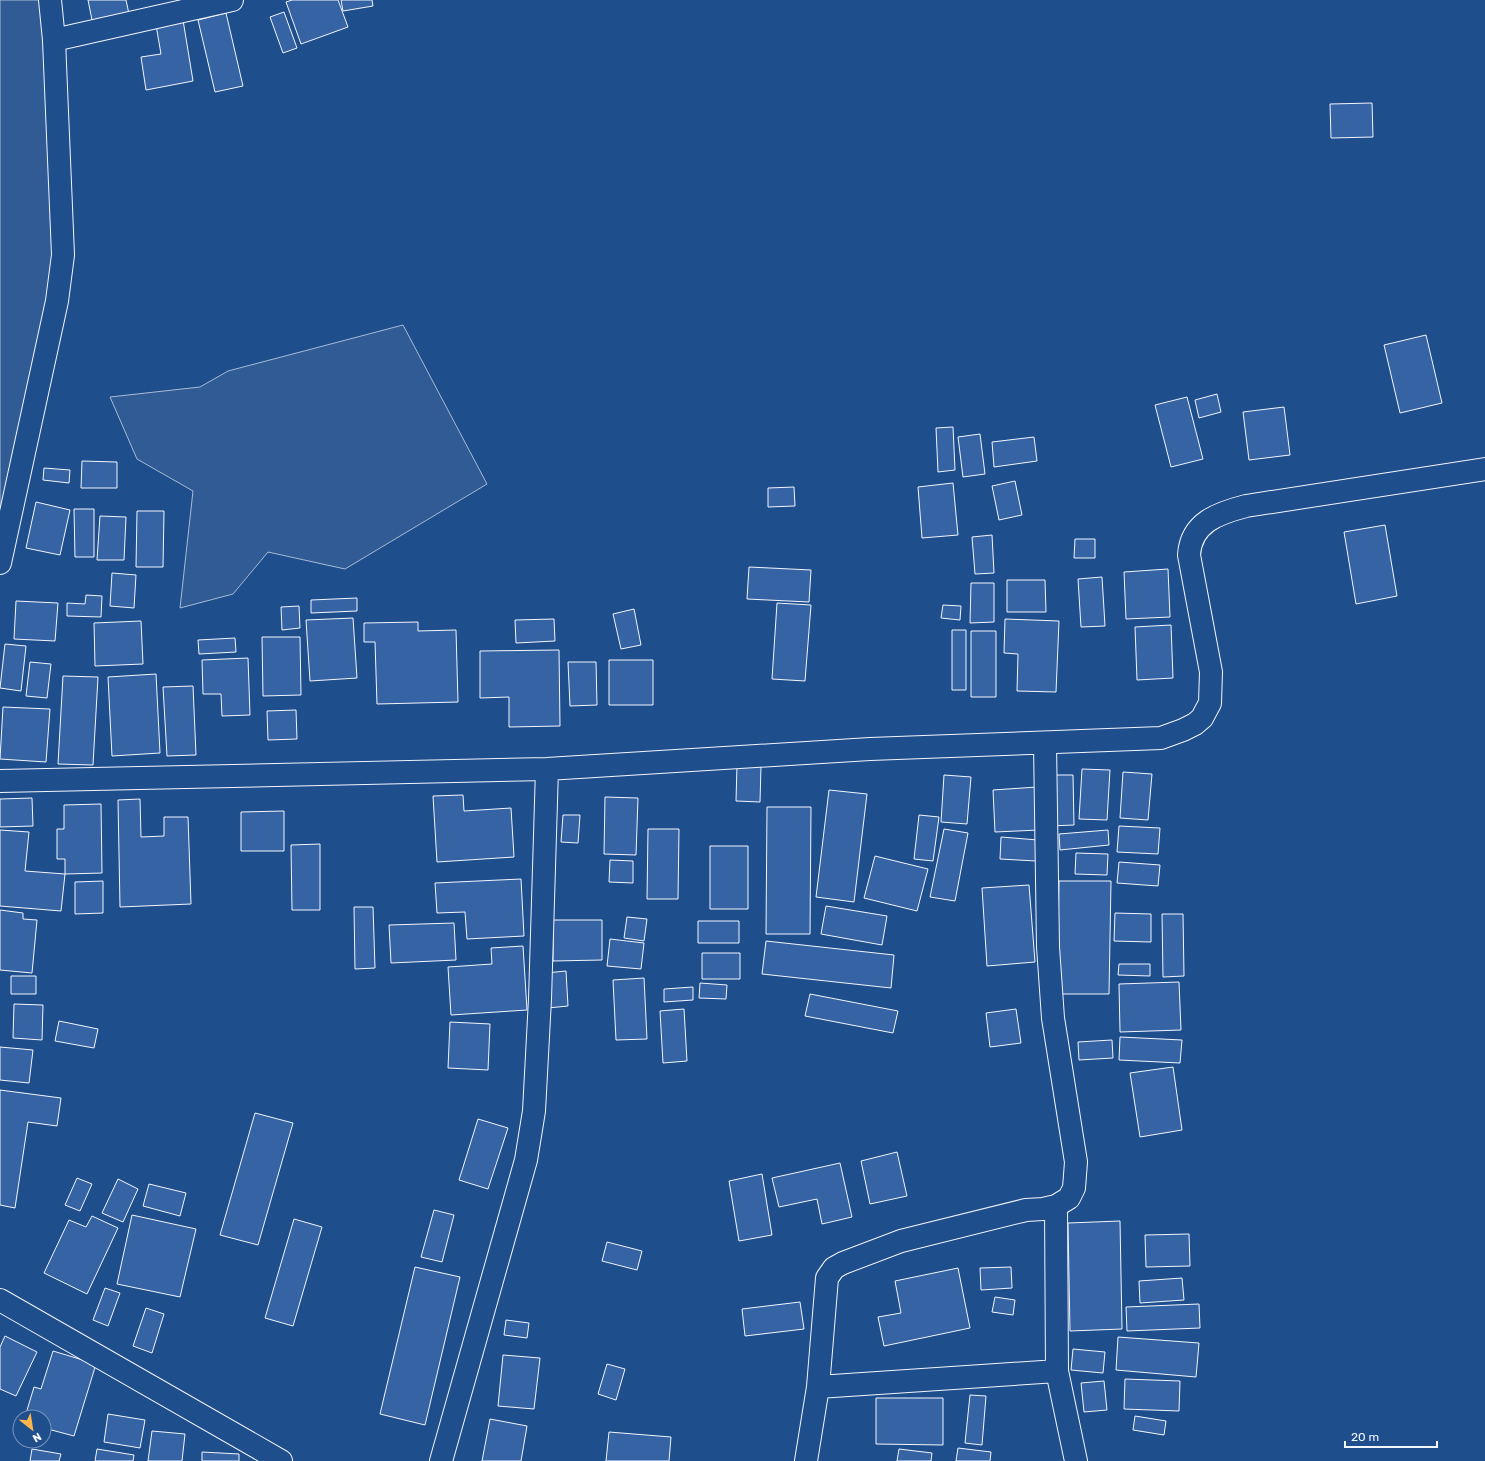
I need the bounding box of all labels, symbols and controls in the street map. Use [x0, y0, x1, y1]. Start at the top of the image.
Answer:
north arrow [12, 1409, 52, 1449]
scale bar [1345, 1423, 1437, 1449]
text: N [30, 1430, 43, 1445]
text: 20 m [1351, 1430, 1379, 1444]

